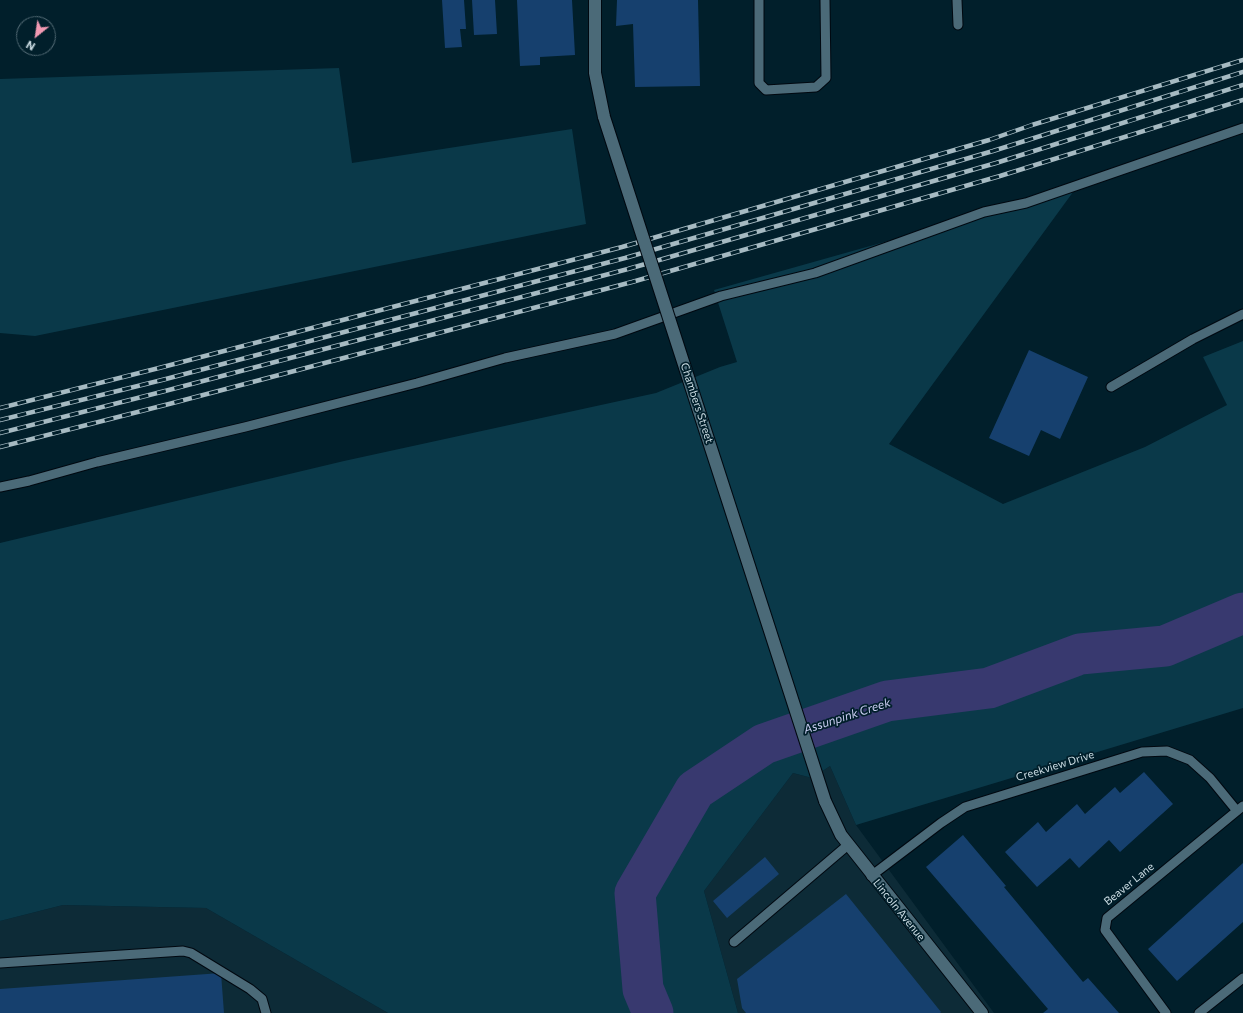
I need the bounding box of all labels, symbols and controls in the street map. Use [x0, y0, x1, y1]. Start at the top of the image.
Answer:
north arrow [16, 16, 56, 56]
text: N [23, 38, 37, 54]
street label: Chambers Street [678, 361, 716, 445]
water label: Assunpink Creek [802, 695, 892, 737]
street label: Creekview Drive [1014, 748, 1096, 784]
street label: Beaver Lane [1101, 860, 1157, 908]
street label: Lincoln Avenue [870, 877, 928, 943]

